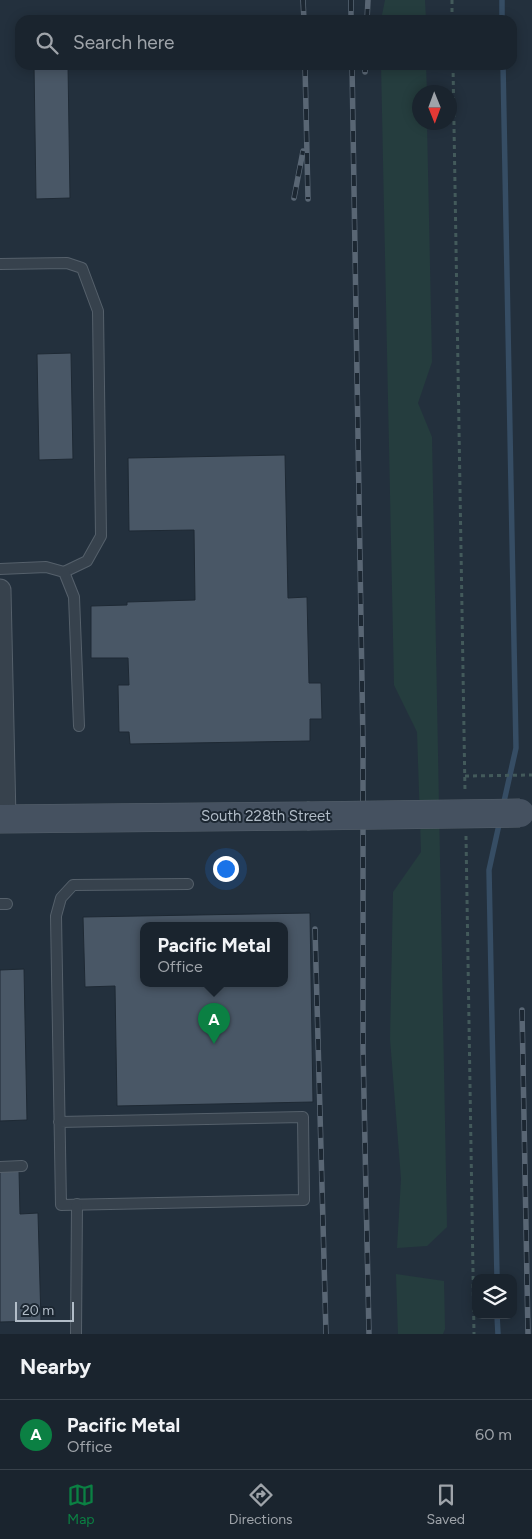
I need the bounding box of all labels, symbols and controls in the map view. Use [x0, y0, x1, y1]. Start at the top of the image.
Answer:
search box [15, 15, 517, 70]
icon: search [33, 29, 61, 57]
text: Search here [73, 31, 175, 54]
north arrow [412, 85, 457, 130]
street label: South 228th Street [201, 807, 331, 825]
your location [213, 856, 239, 882]
popup [140, 922, 288, 987]
text: Pacific Metal [157, 934, 271, 957]
text: Office [157, 957, 203, 976]
pin: A [198, 1003, 230, 1044]
map controls [472, 1274, 517, 1319]
button: layers [472, 1274, 517, 1319]
scale bar [15, 1299, 74, 1322]
text: 20 m [22, 1302, 54, 1319]
text: Nearby [20, 1354, 91, 1379]
text: Pacific Metal [67, 1414, 180, 1437]
text: A [30, 1425, 42, 1444]
text: 60 m [475, 1425, 512, 1444]
text: Office [67, 1437, 112, 1456]
tab: Map [67, 1481, 95, 1528]
tab: Directions [229, 1481, 293, 1528]
tab: Saved [426, 1481, 465, 1528]

